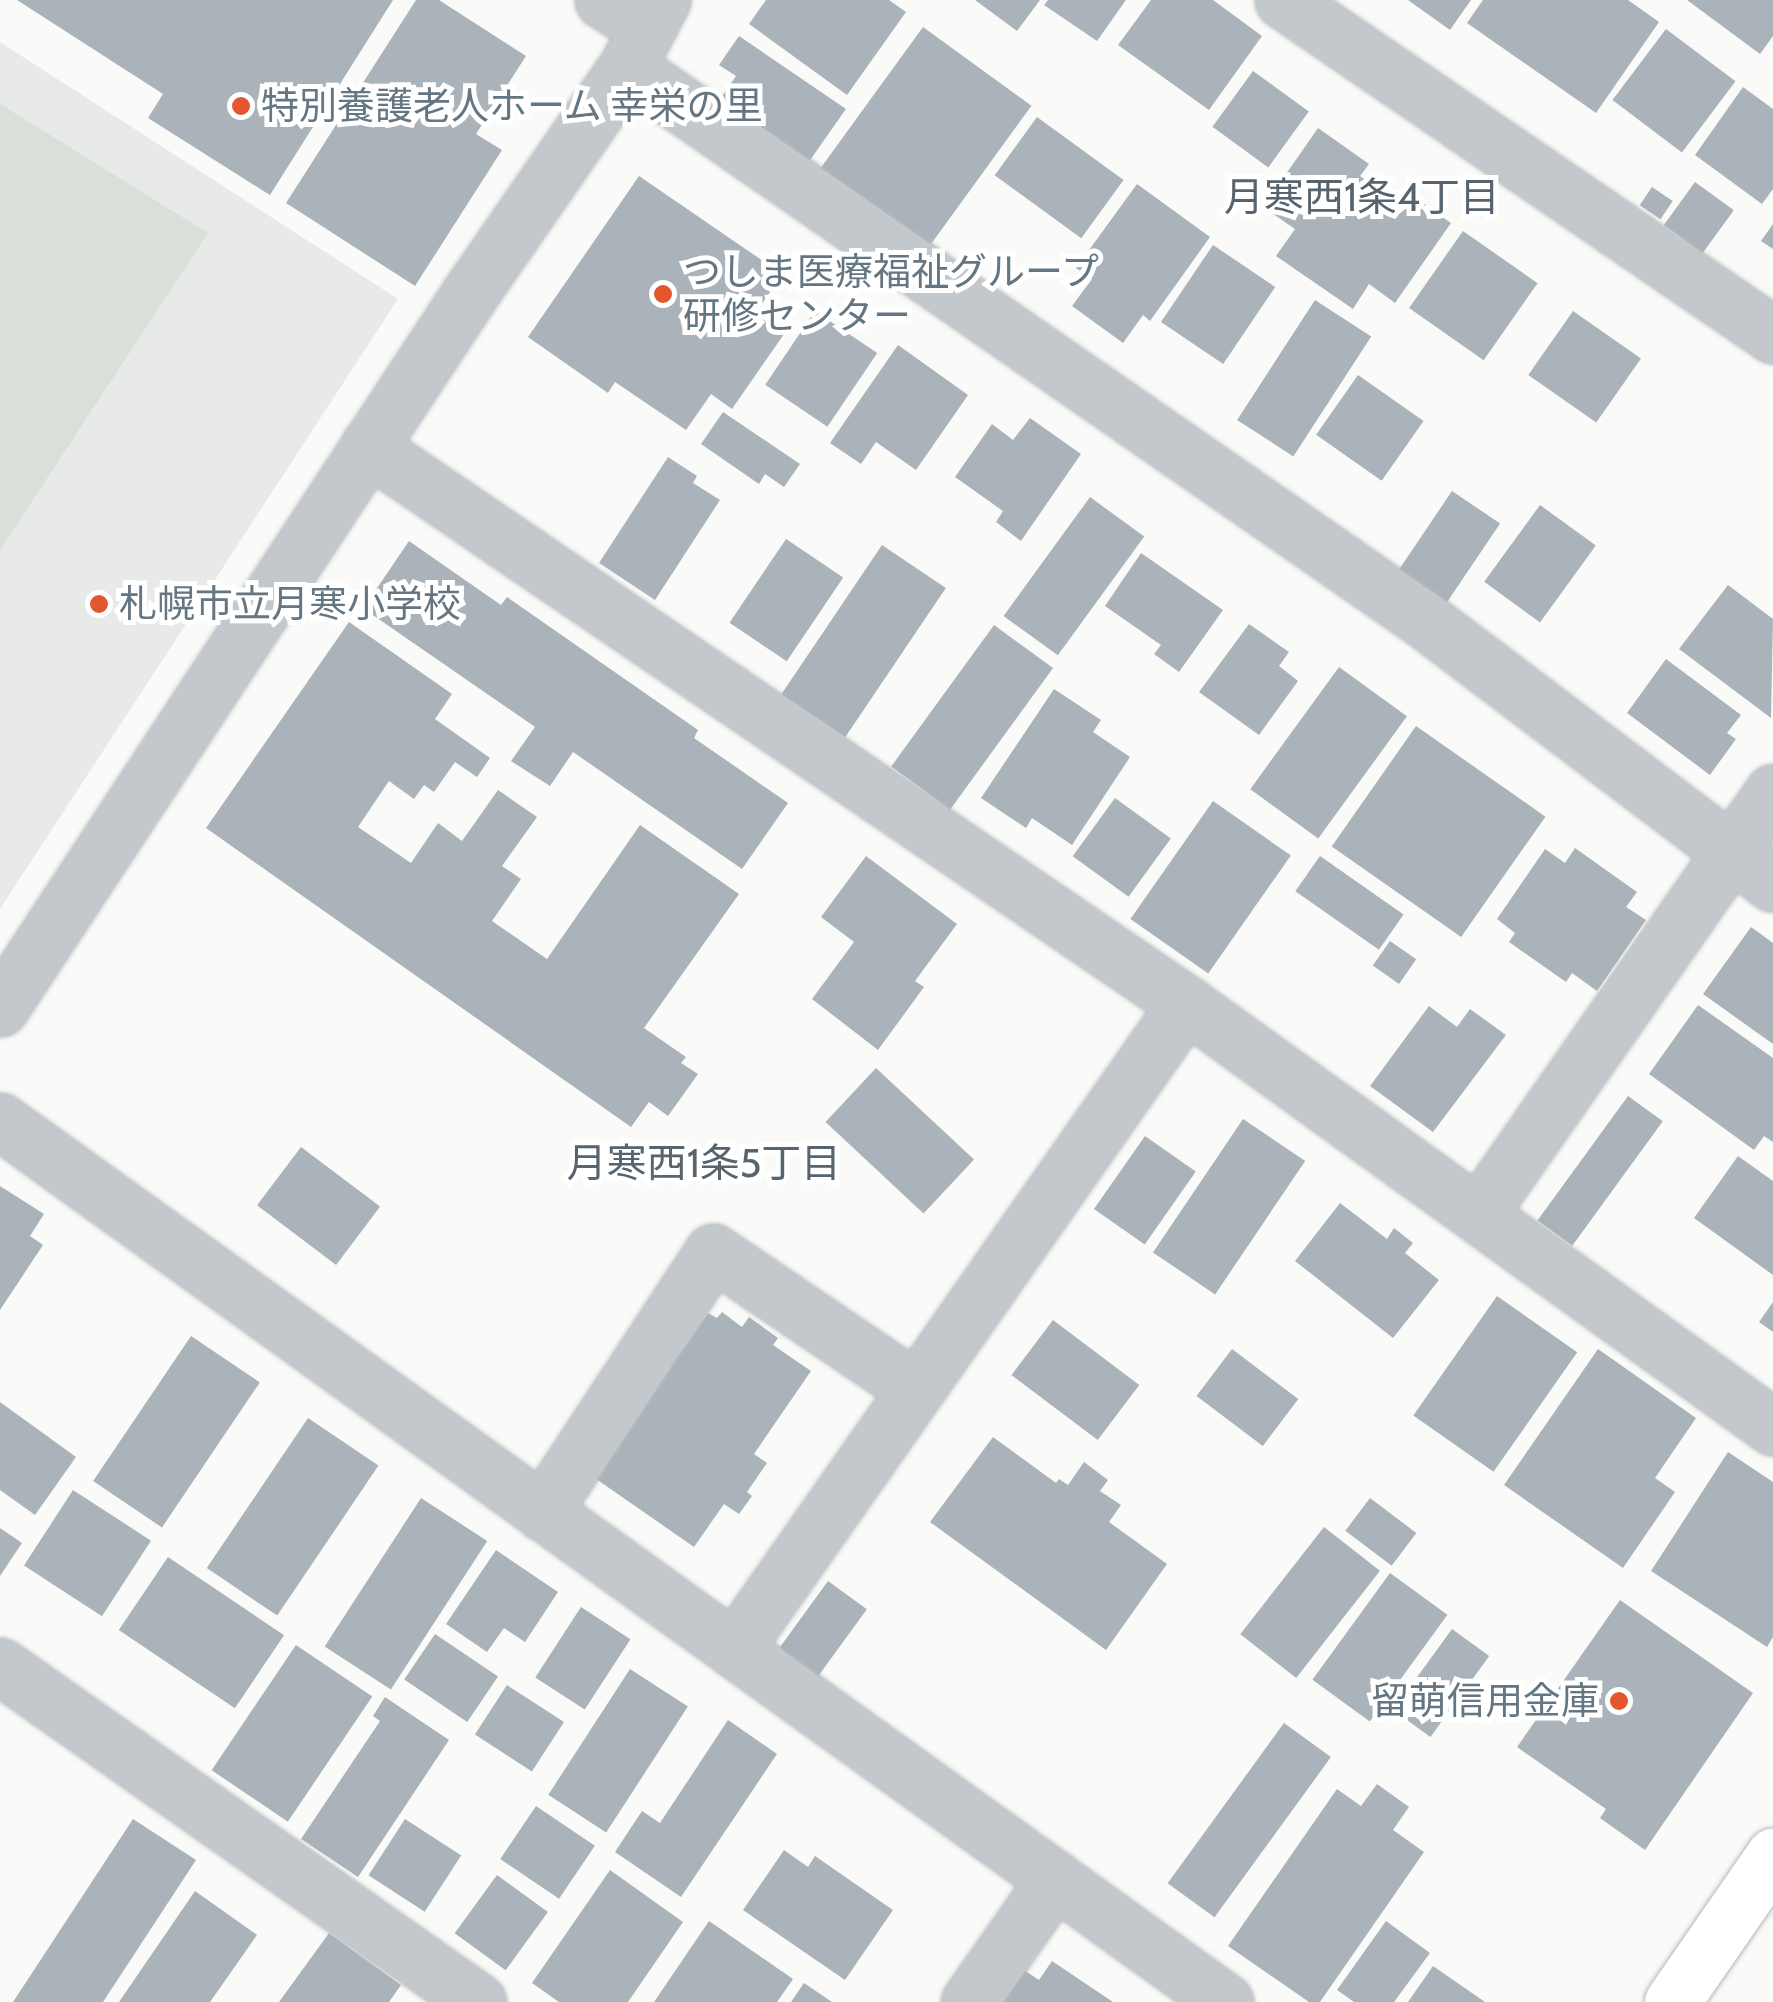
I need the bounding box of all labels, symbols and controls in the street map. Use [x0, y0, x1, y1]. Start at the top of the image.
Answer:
place label: 特別養護老人ホーム 幸栄の里 [261, 83, 764, 129]
marker: 特別養護老人ホーム 幸栄の里 [230, 95, 252, 117]
district label: 月寒西1条4丁目 [1224, 173, 1500, 221]
place label: つしま医療福祉グループ 研修センター [683, 249, 1101, 338]
marker: つしま医療福祉グループ 研修センター [652, 283, 674, 305]
place label: 札幌市立月寒小学校 [119, 581, 461, 627]
marker: 札幌市立月寒小学校 [88, 593, 110, 615]
district label: 月寒西1条5丁目 [567, 1139, 841, 1187]
place label: 留萌信用金庫 [1371, 1678, 1599, 1724]
marker: 留萌信用金庫 [1608, 1690, 1630, 1712]

